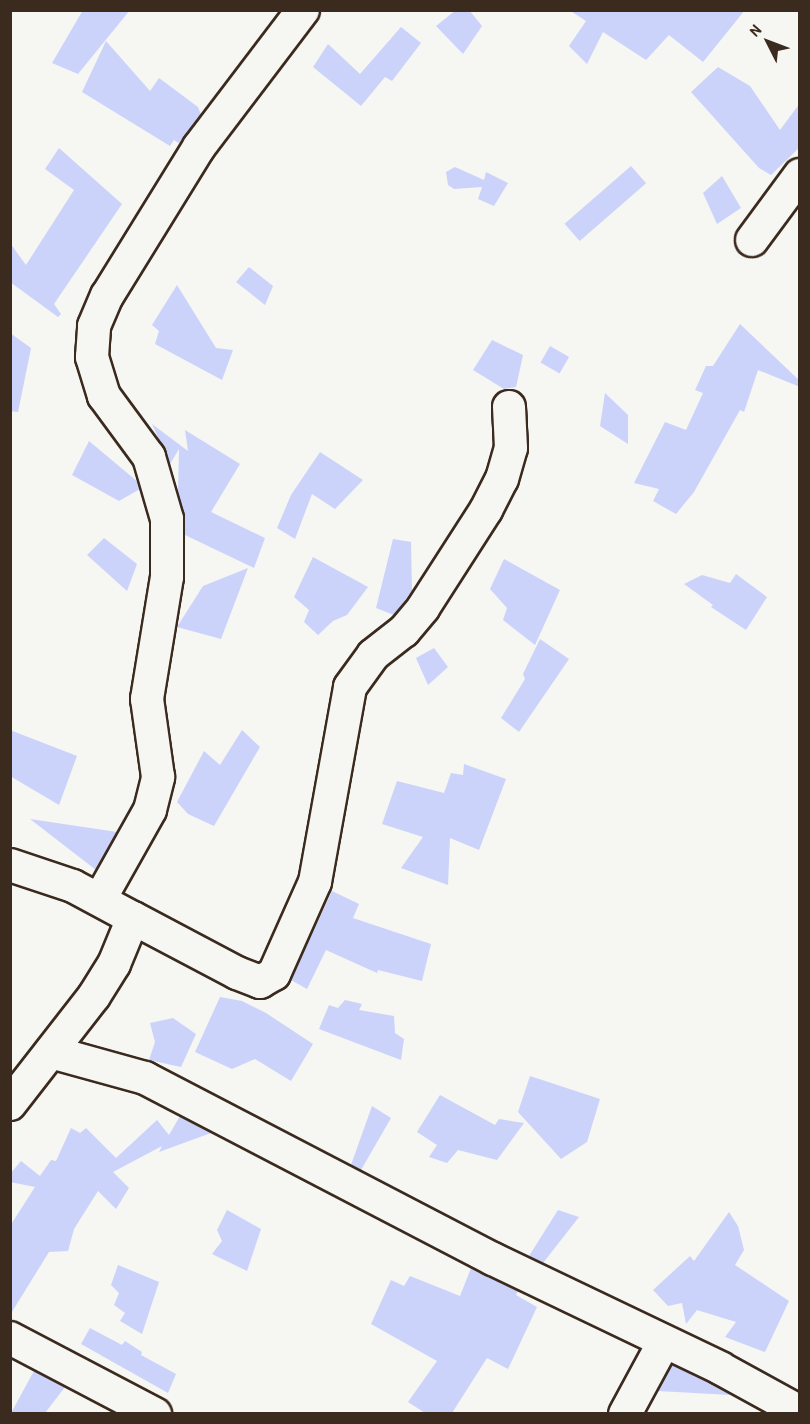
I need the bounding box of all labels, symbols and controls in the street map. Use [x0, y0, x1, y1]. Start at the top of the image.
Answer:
north arrow [738, 12, 798, 72]
text: N [744, 19, 766, 40]

